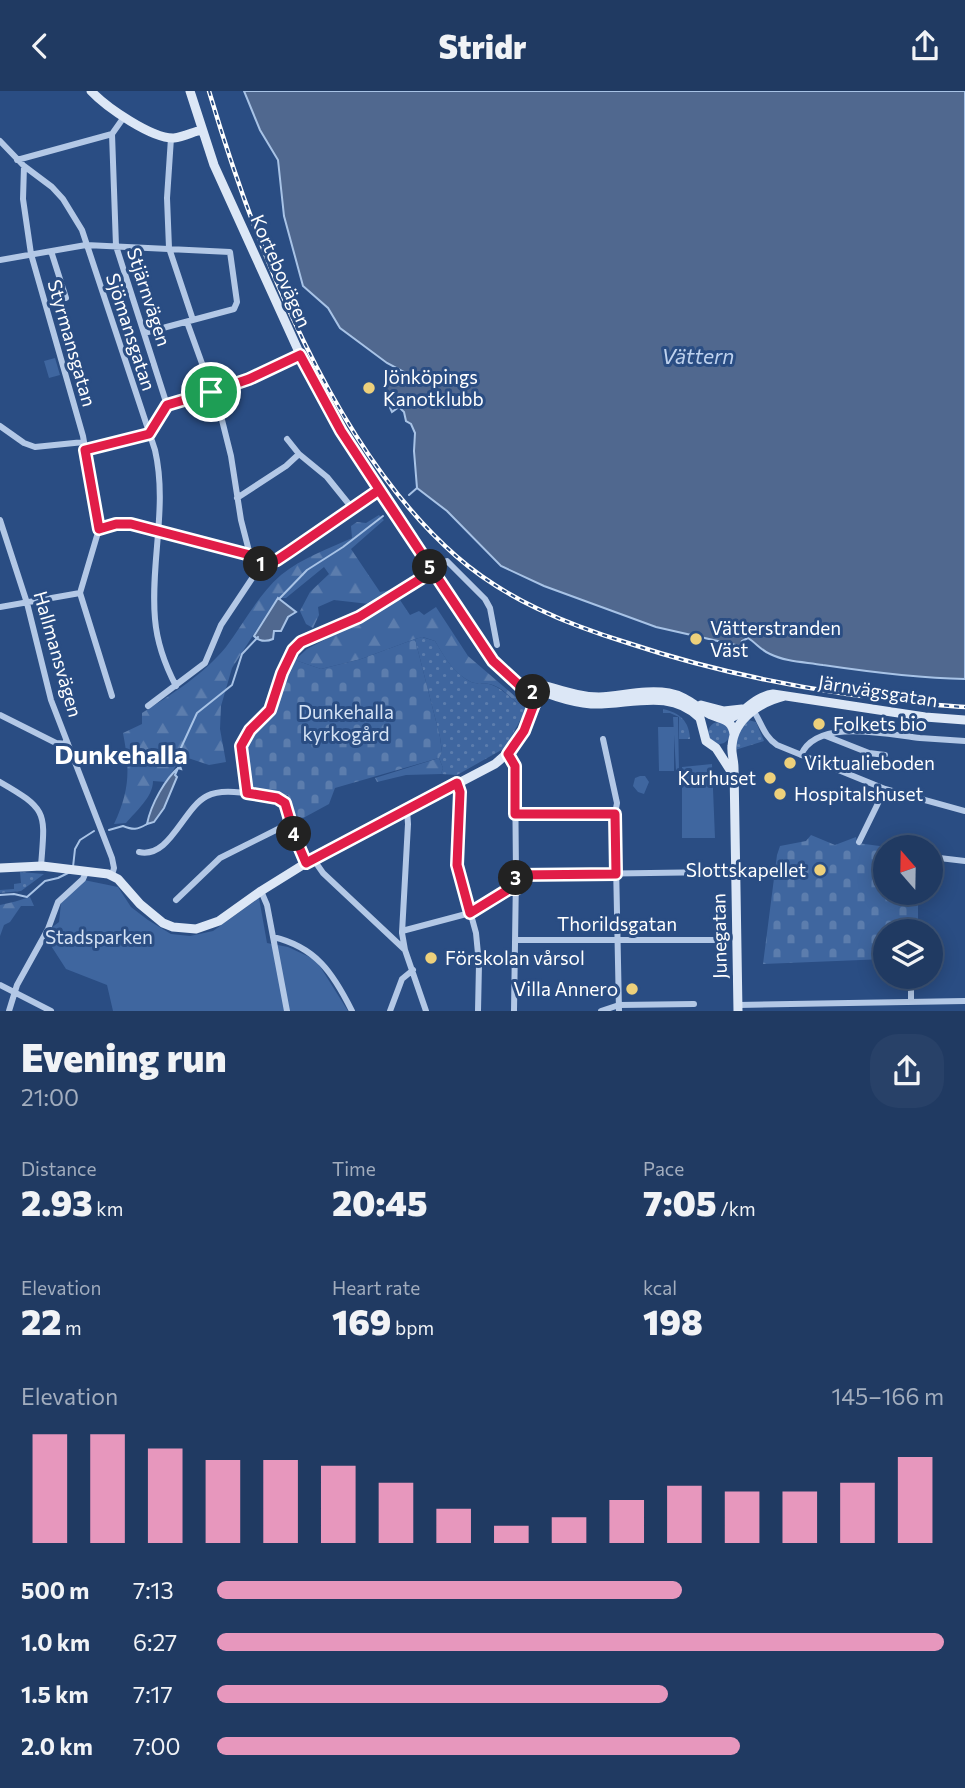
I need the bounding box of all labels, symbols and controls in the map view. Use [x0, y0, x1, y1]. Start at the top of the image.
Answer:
text: Stridr [439, 26, 526, 66]
icon: back [21, 27, 59, 65]
icon: share [906, 27, 944, 65]
street label: Kortebovägen [246, 211, 317, 331]
street label: Stjärnvägen [123, 245, 176, 349]
street label: Sjömansgatan [102, 270, 161, 393]
street label: Styrmansgatan [43, 277, 102, 409]
water label: Vättern [662, 343, 734, 368]
pin [181, 362, 241, 422]
place label: Jönköpings Kanotklubb [383, 365, 484, 410]
icon: arrive [192, 373, 230, 411]
marker: Jönköpings Kanotklubb [361, 380, 377, 396]
pin: 1 [244, 547, 278, 581]
pin: 5 [412, 549, 448, 585]
text: 1 [256, 552, 265, 575]
text: 5 [424, 555, 435, 578]
street label: Hallmansvägen [29, 588, 87, 720]
place label: Vätterstranden Väst [710, 616, 841, 661]
marker: Vätterstranden Väst [688, 631, 704, 647]
street label: Järnvägsgatan [817, 670, 939, 711]
pin: 2 [516, 675, 550, 709]
text: 2 [527, 680, 538, 703]
park label: Dunkehalla kyrkogård [298, 700, 394, 745]
place label: Folkets bio [833, 712, 927, 735]
marker: Folkets bio [811, 716, 827, 732]
district label: Dunkehalla [54, 738, 188, 769]
place label: Viktualieboden [804, 751, 935, 774]
marker: Viktualieboden [782, 755, 798, 771]
place label: Kurhuset [677, 766, 756, 789]
marker: Kurhuset [762, 770, 778, 786]
place label: Hospitalshuset [794, 782, 923, 805]
marker: Hospitalshuset [772, 786, 788, 802]
pin: 4 [276, 817, 312, 851]
text: 4 [288, 822, 299, 845]
north arrow [873, 835, 943, 905]
map controls [873, 835, 943, 989]
place label: Slottskapellet [686, 858, 806, 881]
pin: 3 [498, 861, 534, 895]
marker: Slottskapellet [812, 862, 828, 878]
text: 3 [510, 866, 521, 889]
street label: Junegatan [706, 893, 731, 979]
street label: Thorildsgatan [557, 912, 677, 935]
button: layers [873, 919, 943, 989]
park label: Stadsparken [45, 925, 153, 948]
place label: Förskolan vårsol [445, 946, 585, 969]
marker: Förskolan vårsol [423, 950, 439, 966]
place label: Villa Annero [513, 977, 618, 1000]
marker: Villa Annero [624, 981, 640, 997]
text: Evening run [21, 1033, 227, 1080]
button: share [870, 1034, 944, 1108]
text: 21:00 [21, 1083, 79, 1111]
text: Distance [21, 1157, 97, 1180]
text: Time [332, 1157, 376, 1180]
text: Pace [643, 1157, 684, 1180]
text: 2.93 [21, 1180, 93, 1223]
text: 20:45 [332, 1180, 428, 1223]
text: 7:05 [643, 1180, 717, 1223]
text: km [93, 1197, 123, 1220]
text: /km [717, 1197, 756, 1220]
text: Elevation [21, 1276, 101, 1299]
text: Heart rate [332, 1276, 420, 1299]
text: kcal [643, 1276, 677, 1299]
text: 22 [21, 1299, 61, 1342]
text: 169 [332, 1299, 391, 1342]
text: 198 [643, 1299, 703, 1342]
text: m [61, 1316, 82, 1339]
text: bpm [391, 1316, 434, 1339]
text: Elevation [21, 1382, 118, 1410]
text: 145–166 m [831, 1382, 944, 1410]
text: 500 m [21, 1576, 89, 1604]
text: 7:13 [133, 1576, 174, 1604]
text: 1.0 km [21, 1628, 90, 1656]
text: 6:27 [133, 1628, 177, 1656]
text: 1.5 km [21, 1680, 89, 1708]
text: 7:17 [133, 1680, 173, 1708]
text: 2.0 km [21, 1732, 93, 1760]
text: 7:00 [133, 1732, 181, 1760]

